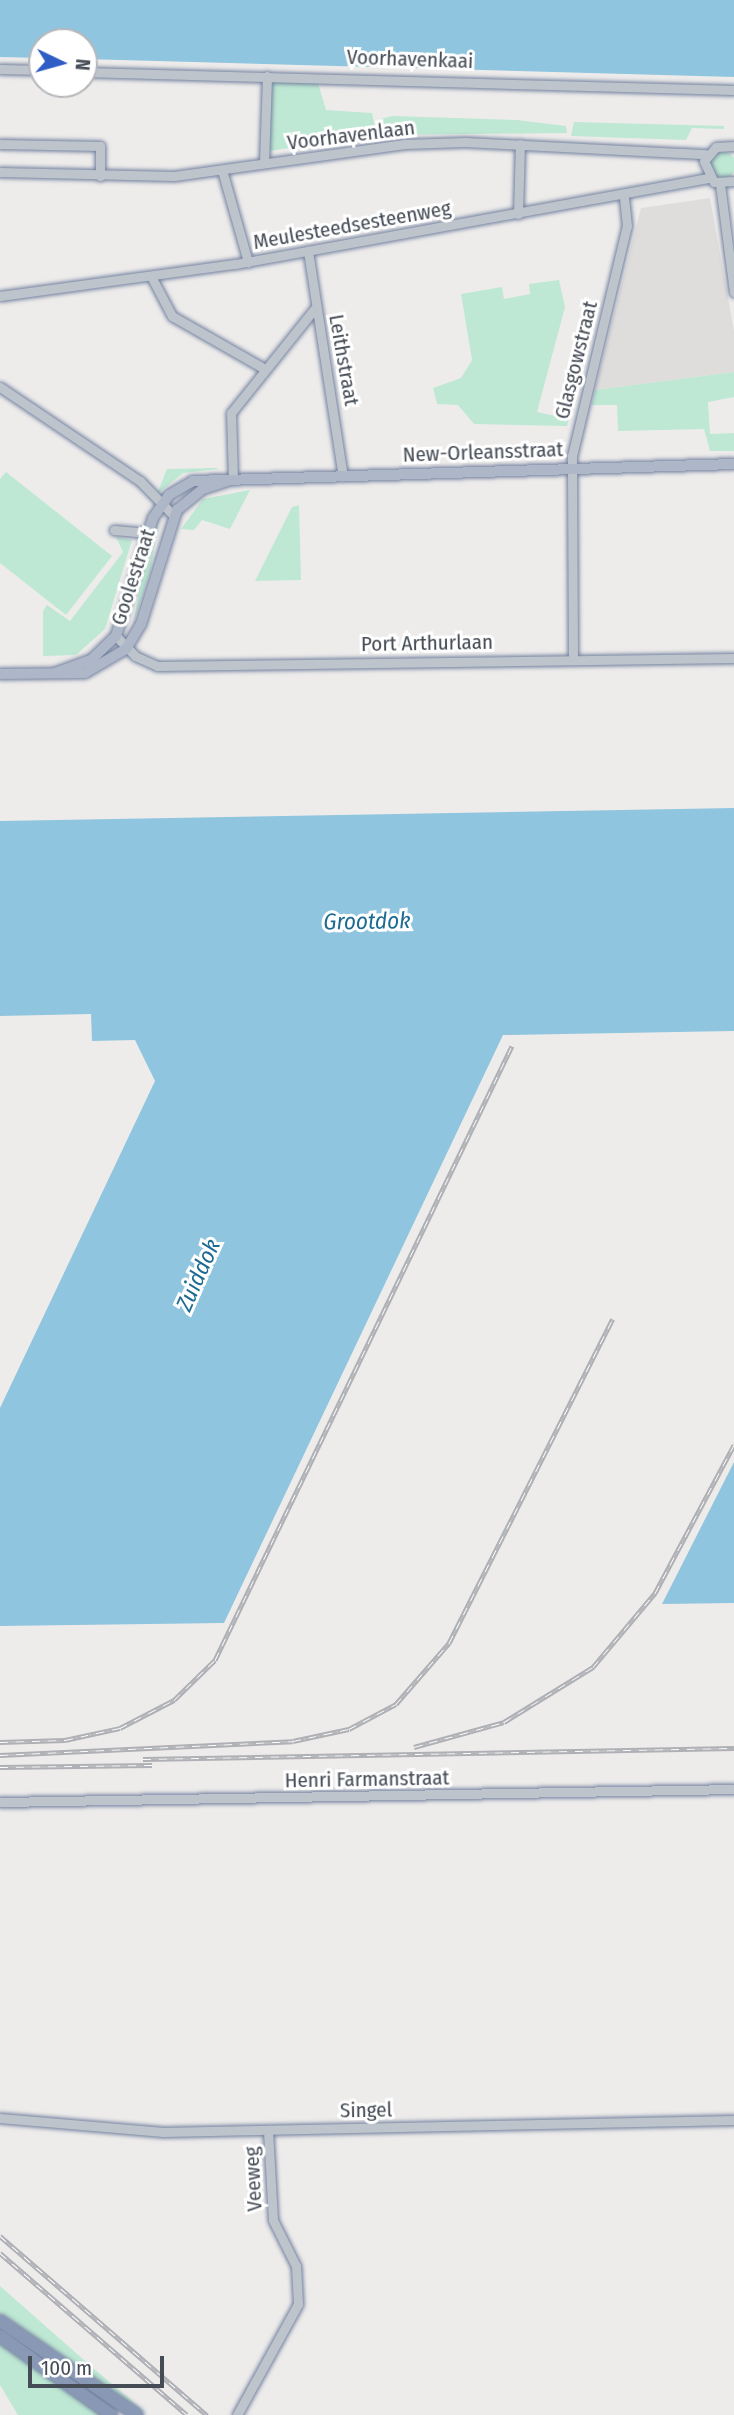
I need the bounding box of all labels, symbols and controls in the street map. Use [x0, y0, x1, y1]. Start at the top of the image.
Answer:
north arrow [28, 28, 98, 98]
street label: Voorhavenkaai [346, 44, 474, 74]
text: N [70, 58, 94, 71]
street label: Voorhavenlaan [286, 115, 416, 155]
street label: Meulesteedsesteenweg [251, 195, 453, 255]
street label: Glasgowstraat [549, 298, 603, 422]
street label: Leithstraat [324, 312, 364, 408]
street label: New-Orleansstraat [402, 437, 564, 467]
street label: Goolestraat [106, 526, 160, 628]
street label: Port Arthurlaan [361, 629, 493, 657]
water label: Grootdok [323, 906, 411, 936]
water label: Zuiddok [170, 1235, 226, 1315]
street label: Henri Farmanstraat [284, 1765, 450, 1793]
street label: Singel [340, 2097, 392, 2123]
street label: Veeweg [239, 2146, 267, 2212]
scale bar [32, 2342, 168, 2386]
text: 100 m [41, 2355, 92, 2381]

